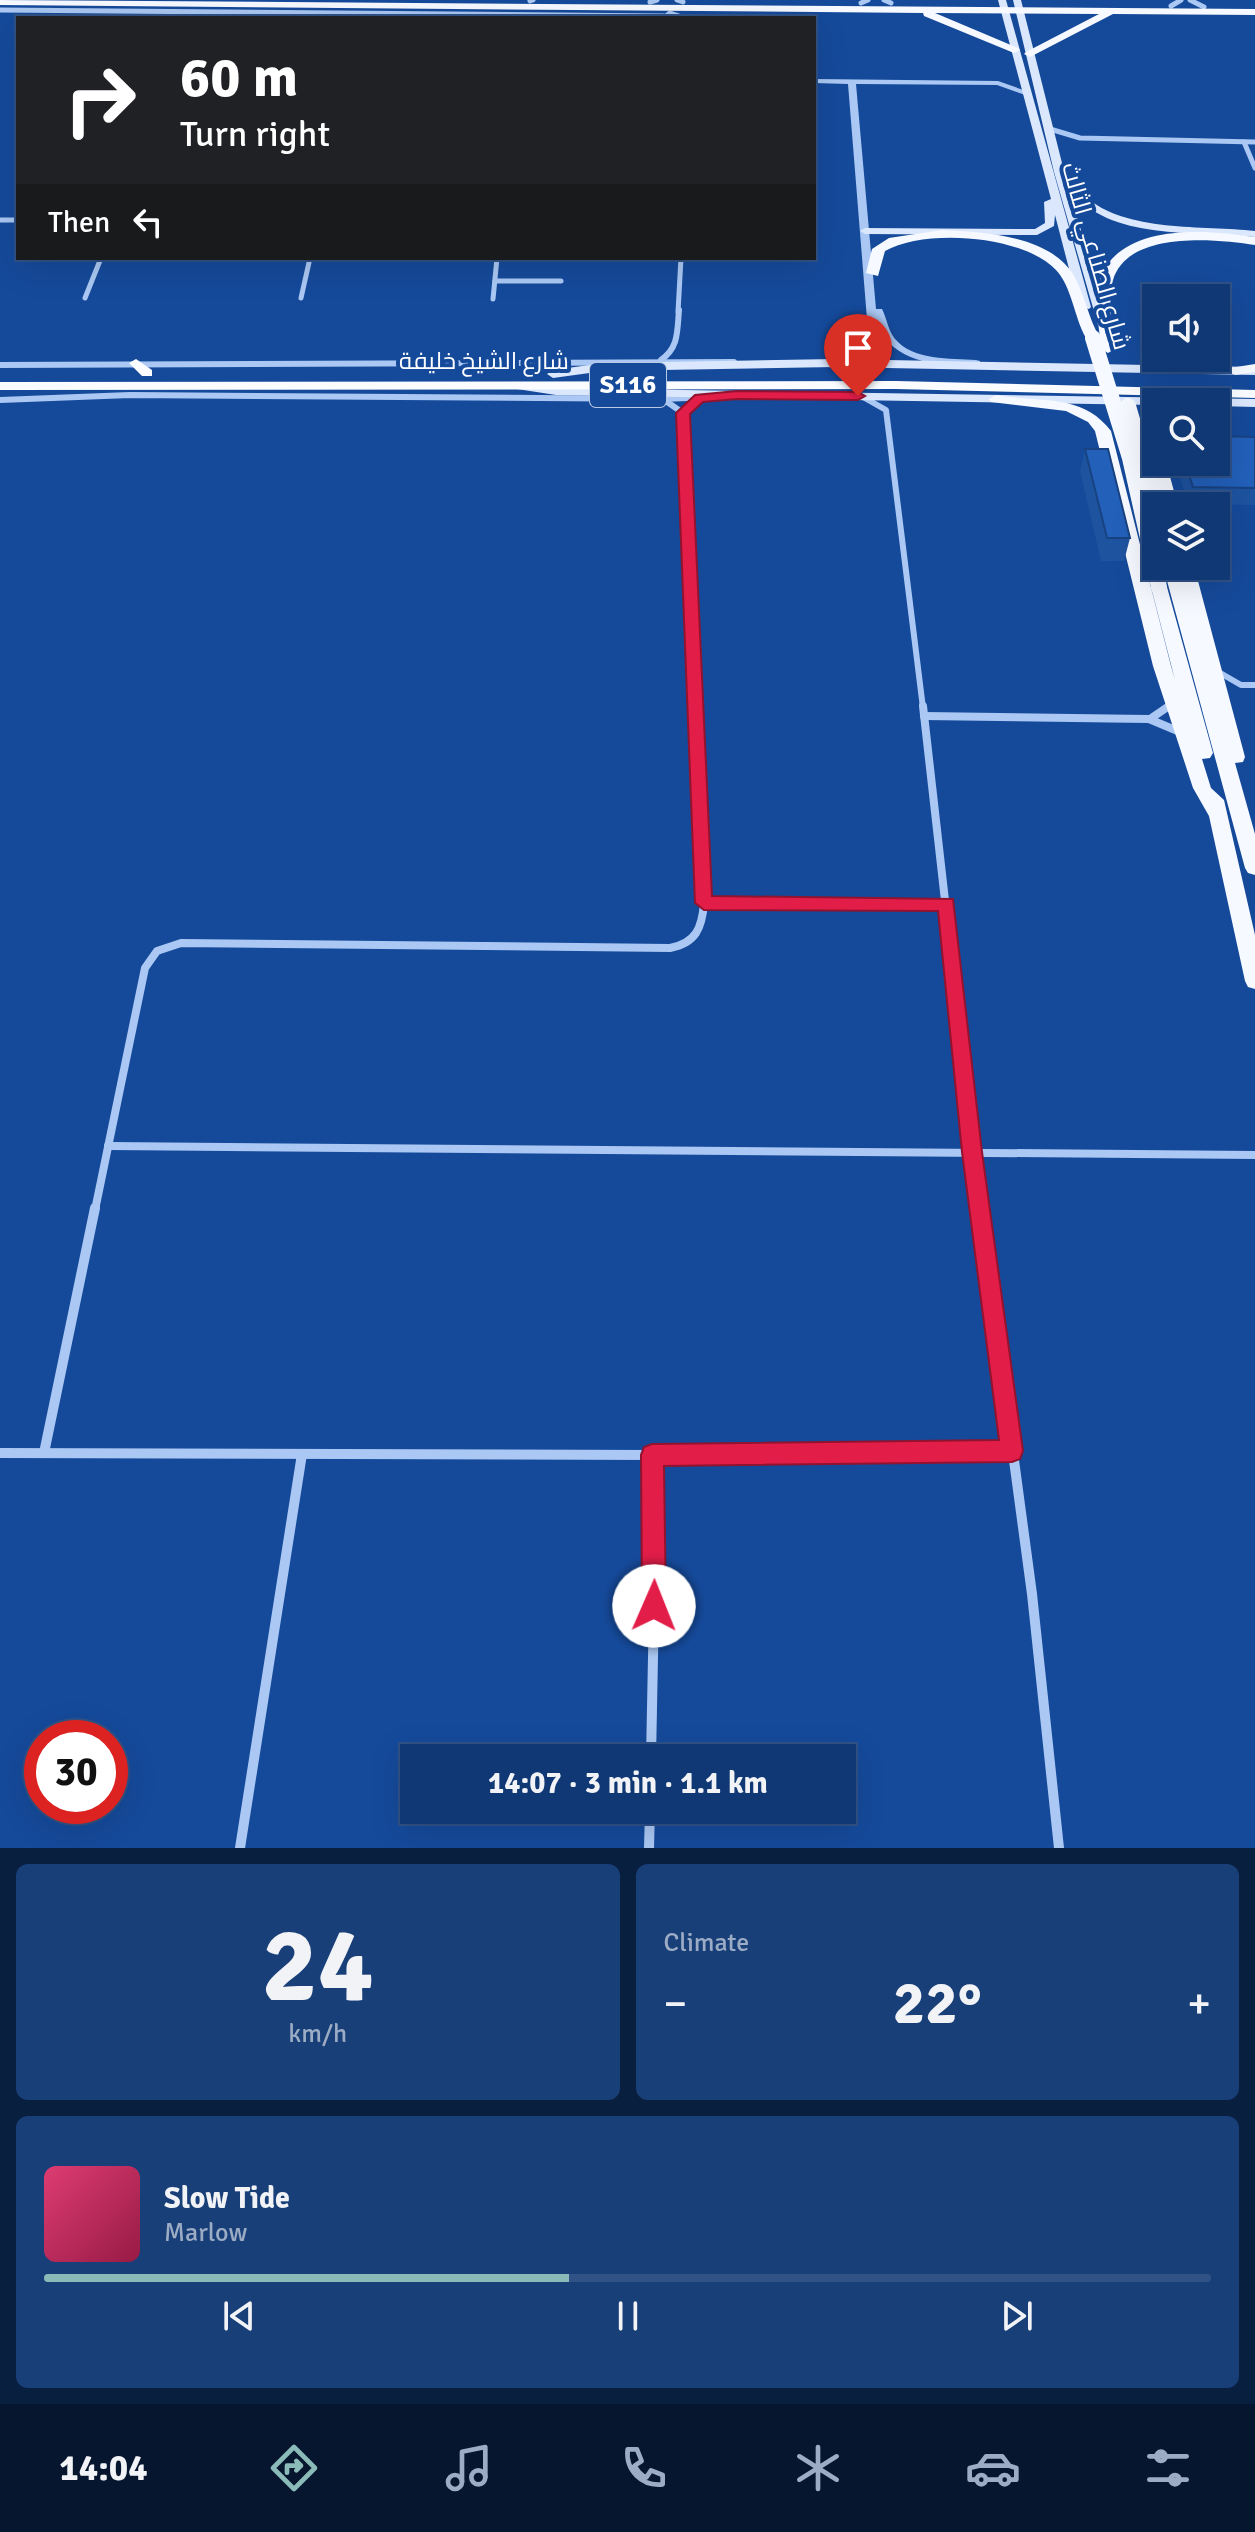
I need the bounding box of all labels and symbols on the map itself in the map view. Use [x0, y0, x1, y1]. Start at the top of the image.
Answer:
street label: شارع الصناعي الثالث [1051, 159, 1137, 354]
pin [824, 314, 892, 396]
street label: شارع الشيخ خليفة [399, 346, 569, 377]
road number: S116 [590, 363, 666, 407]
position arrow [612, 1564, 696, 1648]
speed limit sign: 30 [24, 1720, 128, 1824]

